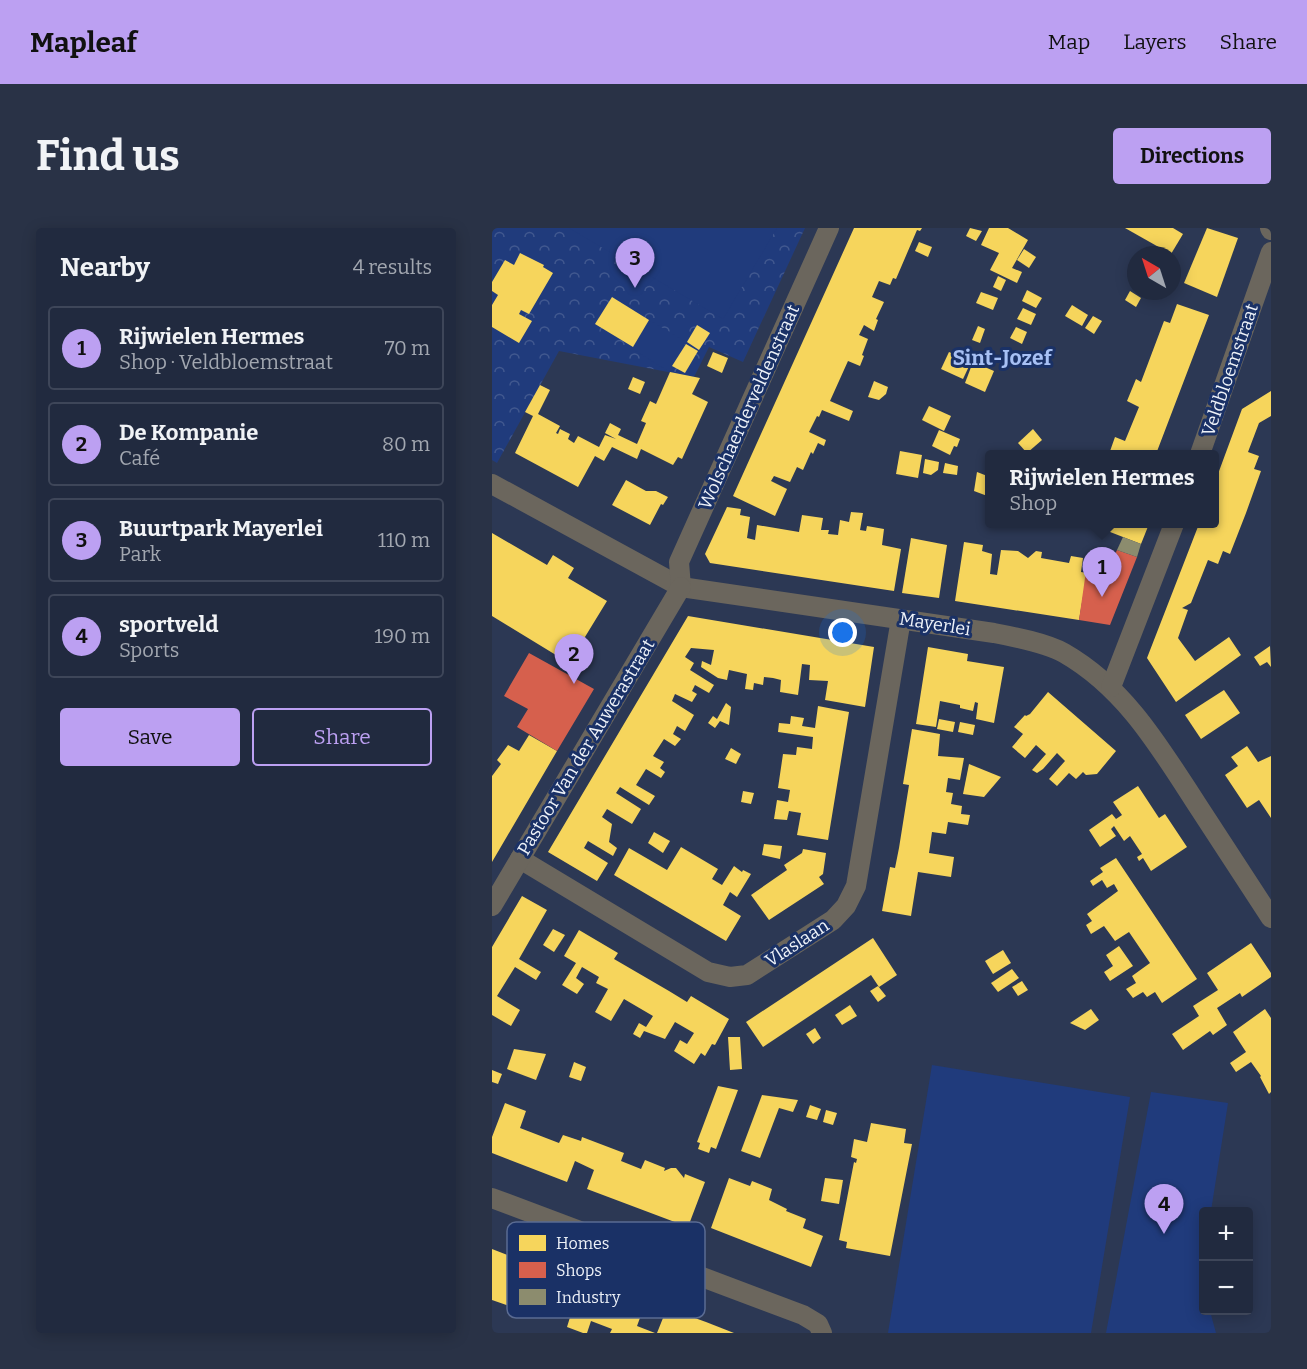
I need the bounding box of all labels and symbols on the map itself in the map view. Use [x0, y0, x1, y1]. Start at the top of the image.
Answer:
pin: 3 [616, 238, 654, 288]
north arrow [1127, 246, 1181, 300]
street label: Veldbloemstraat [1197, 300, 1263, 439]
street label: Wolschaerderveldenstraat [694, 301, 804, 513]
district label: Sint-Jozef [952, 345, 1054, 371]
pin: 1 [1082, 548, 1122, 597]
street label: Mayerlei [898, 608, 972, 640]
your location [828, 618, 857, 647]
pin: 2 [554, 634, 593, 684]
street label: Pastoor Van der Auwerastraat [513, 635, 660, 859]
street label: Vlaslaan [761, 914, 834, 972]
pin: 4 [1144, 1184, 1184, 1234]
legend [507, 1222, 705, 1318]
text: Homes [556, 1234, 609, 1253]
text: Shops [556, 1261, 602, 1280]
text: Industry [556, 1288, 621, 1307]

